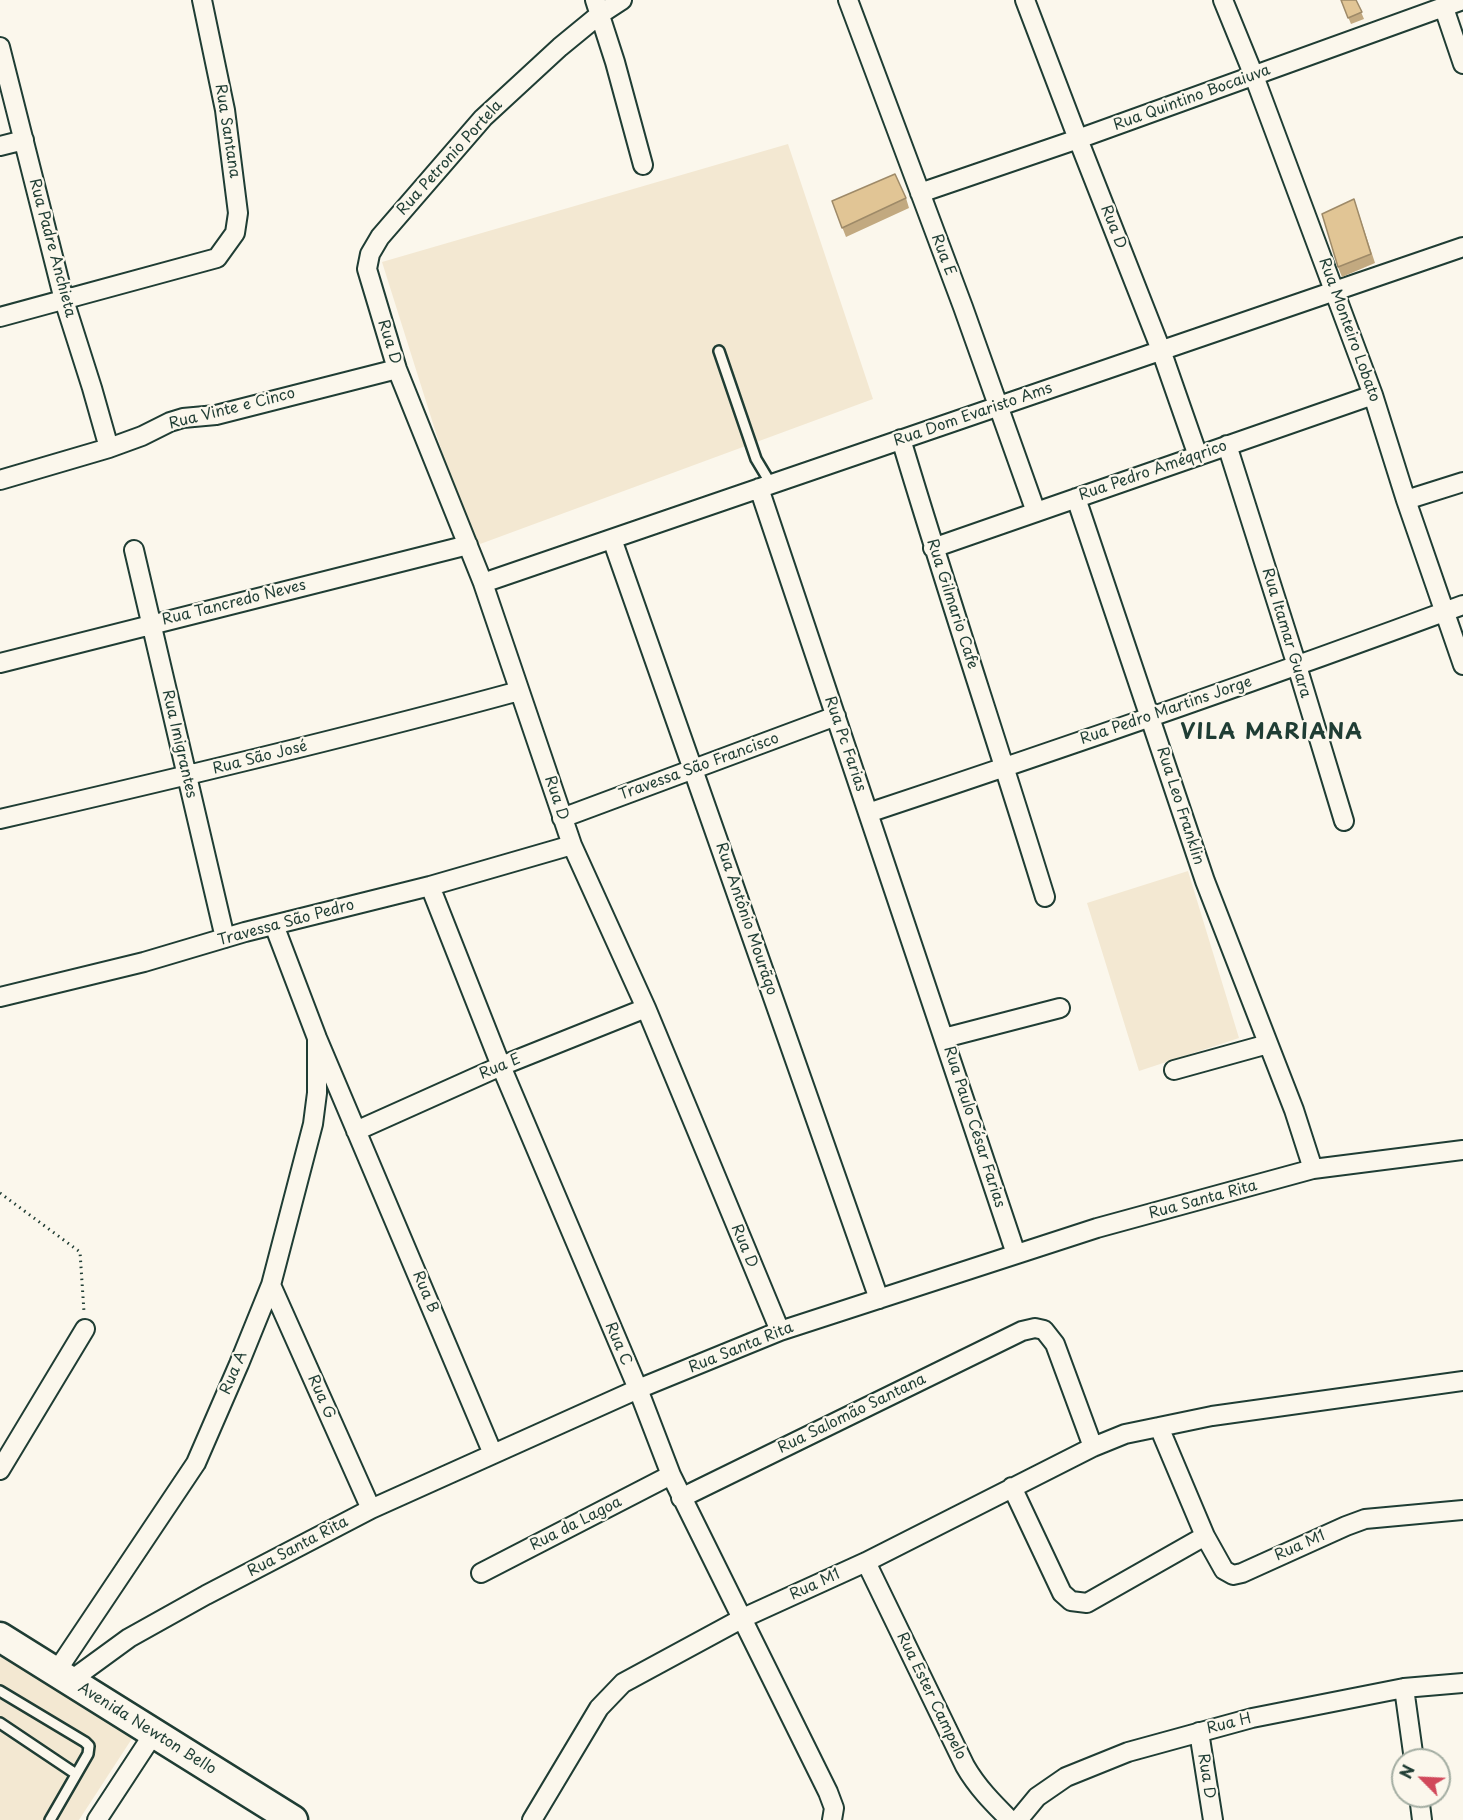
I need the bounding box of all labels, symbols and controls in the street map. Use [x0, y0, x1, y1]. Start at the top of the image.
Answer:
street label: Rua Quintino Bocaiuva [1111, 61, 1273, 135]
street label: Rua Santana [211, 83, 243, 179]
street label: Rua Petronio Portela [394, 97, 506, 219]
street label: Rua Padre Anchieta [25, 177, 79, 319]
street label: Rua D [1096, 203, 1130, 251]
street label: Rua E [927, 232, 959, 278]
street label: Rua Monteiro Lobato [1315, 255, 1383, 405]
street label: Rua D [373, 318, 405, 366]
street label: Rua Dom Evaristo Ams [891, 379, 1055, 451]
street label: Rua Vinte e Cinco [167, 385, 297, 433]
street label: Rua Pedro Améqqrico [1077, 437, 1229, 505]
street label: Rua Gilmario Cafe [922, 537, 982, 671]
street label: Rua Itamar Guara [1258, 566, 1314, 700]
street label: Rua Tancredo Neves [160, 576, 308, 630]
street label: Rua Pedro Martins Jorge [1078, 673, 1254, 749]
street label: Rua Imigrantes [158, 688, 200, 800]
street label: Rua Pc Farias [820, 694, 870, 794]
district label: VILA MARIANA [1181, 720, 1363, 746]
street label: Travessa São Francisco [617, 730, 781, 804]
street label: Rua São José [211, 738, 309, 778]
street label: Rua Leo Franklin [1152, 745, 1208, 867]
street label: Rua D [540, 774, 572, 822]
street label: Rua Antônio Mourãqo [711, 840, 781, 998]
street label: Travessa São Pedro [216, 896, 356, 950]
street label: Rua Paulo César Farias [939, 1044, 1009, 1210]
street label: Rua E [477, 1050, 523, 1084]
street label: Rua Santa Rita [1147, 1177, 1259, 1223]
street label: Rua D [727, 1222, 761, 1270]
street label: Rua B [408, 1268, 442, 1316]
street label: Rua Santa Rita [686, 1319, 796, 1377]
street label: Rua C [601, 1320, 635, 1368]
street label: Rua A [217, 1349, 251, 1397]
street label: Rua Salomão Santana [775, 1370, 929, 1458]
street label: Rua G [303, 1372, 339, 1422]
street label: Rua da Lagoa [527, 1493, 625, 1555]
street label: Rua Santa Rita [245, 1513, 351, 1581]
street label: Rua M1 [1272, 1527, 1328, 1565]
street label: Rua M1 [787, 1566, 843, 1604]
street label: Rua Ester Campelo [892, 1629, 970, 1763]
street label: Avenida Newton Bello [75, 1679, 219, 1779]
street label: Rua H [1205, 1710, 1253, 1738]
north arrow [1391, 1748, 1451, 1808]
street label: Rua D [1194, 1752, 1218, 1800]
text: N [1393, 1761, 1420, 1782]

